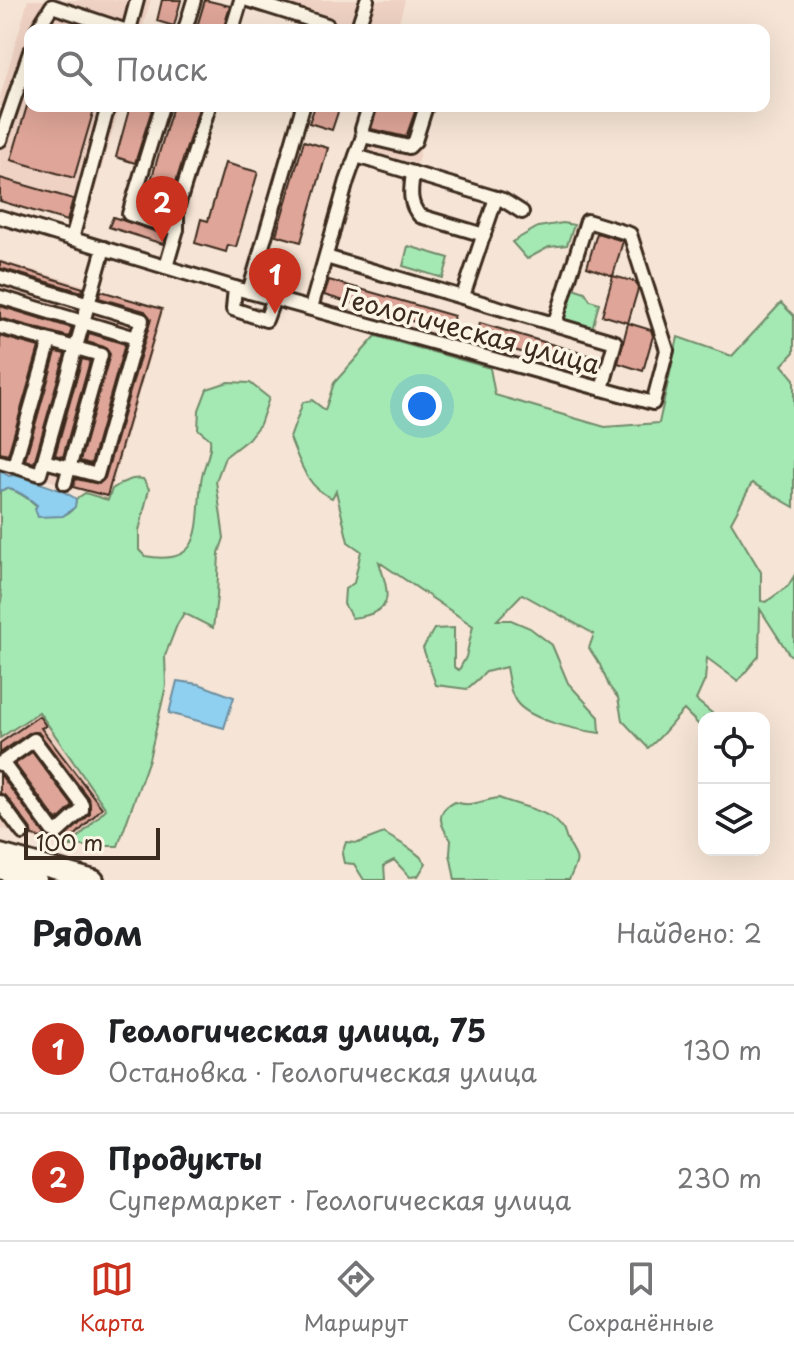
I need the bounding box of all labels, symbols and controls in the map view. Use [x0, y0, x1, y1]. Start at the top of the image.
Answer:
search box [24, 24, 770, 112]
icon: search [52, 46, 96, 90]
text: Поиск [116, 46, 207, 91]
pin: 2 [136, 176, 188, 242]
pin: 1 [249, 248, 301, 314]
street label: Геологическая улица [337, 277, 605, 383]
your location [402, 386, 442, 426]
map controls [698, 712, 770, 856]
button: locate [698, 712, 770, 784]
button: layers [698, 784, 770, 856]
scale bar [24, 824, 160, 860]
text: 100 m [36, 825, 103, 858]
text: Рядом [32, 906, 143, 958]
text: Найдено: 2 [616, 913, 762, 952]
text: Геологическая улица, 75 [108, 1007, 486, 1052]
text: 1 [52, 1030, 64, 1069]
text: 130 m [683, 1030, 762, 1069]
text: Остановка · Геологическая улица [108, 1052, 537, 1091]
text: Продукты [108, 1135, 262, 1180]
text: 2 [49, 1158, 67, 1197]
text: 230 m [677, 1158, 762, 1197]
text: Супермаркет · Геологическая улица [108, 1180, 571, 1219]
tab: Карта [80, 1257, 144, 1338]
tab: Маршрут [304, 1257, 408, 1338]
tab: Сохранённые [567, 1257, 714, 1338]

